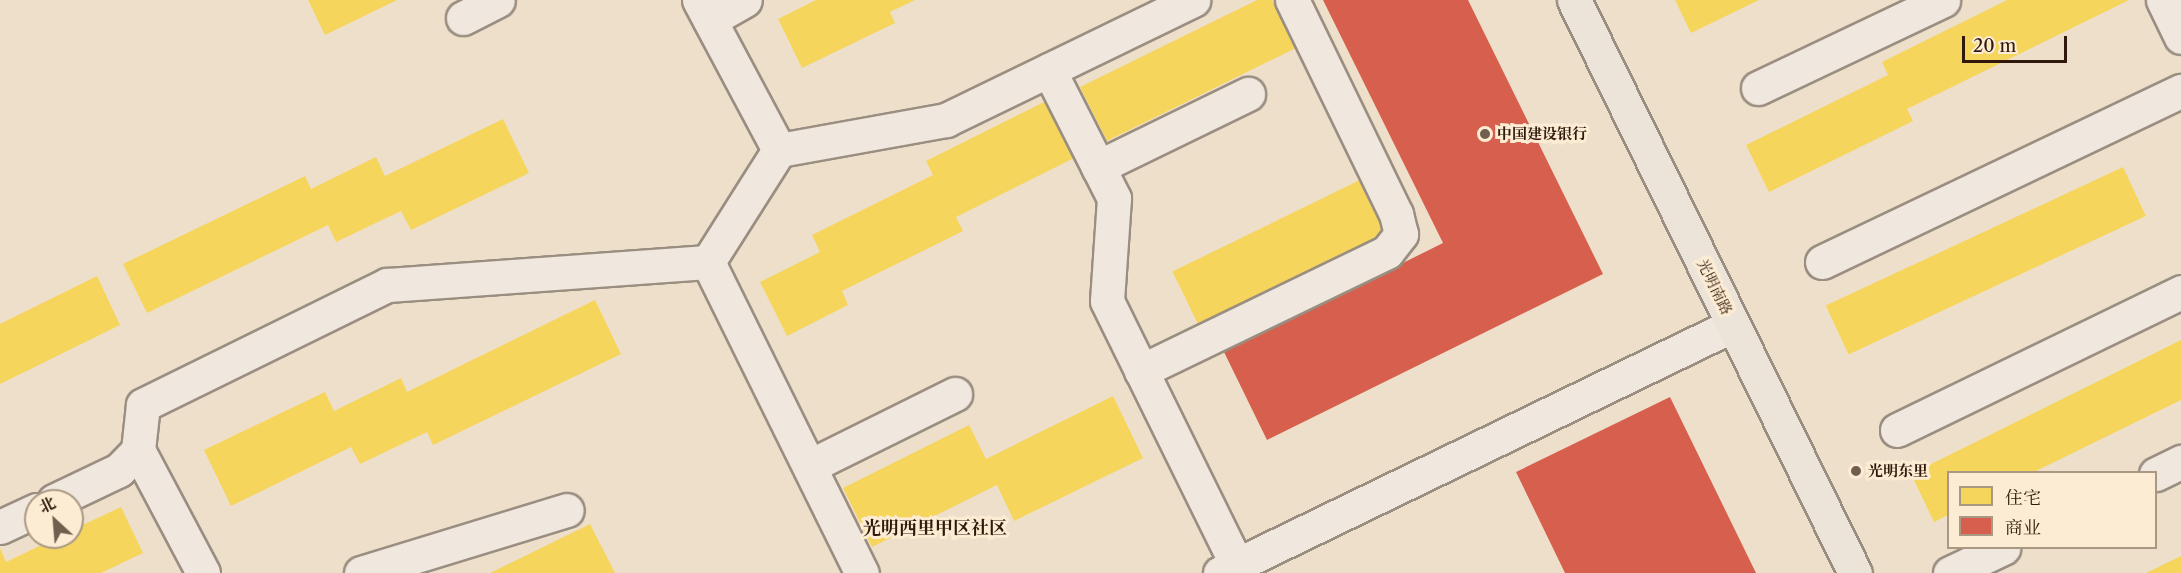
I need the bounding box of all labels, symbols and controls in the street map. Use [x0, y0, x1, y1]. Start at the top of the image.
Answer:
scale bar [1965, 24, 2070, 62]
text: 20 m [1973, 35, 2016, 57]
place label: 中国建设银行 [1497, 125, 1587, 143]
marker: 中国建设银行 [1478, 127, 1492, 141]
street label: 光明南路 [1694, 256, 1736, 318]
place label: 光明东里 [1868, 462, 1928, 480]
marker: 光明东里 [1849, 464, 1863, 478]
legend [1947, 471, 2157, 549]
text: 住宅 [2005, 487, 2041, 509]
north arrow [24, 489, 84, 549]
text: 北 [35, 492, 59, 517]
district label: 光明西里甲区社区 [863, 517, 1007, 539]
text: 商业 [2005, 517, 2041, 539]

